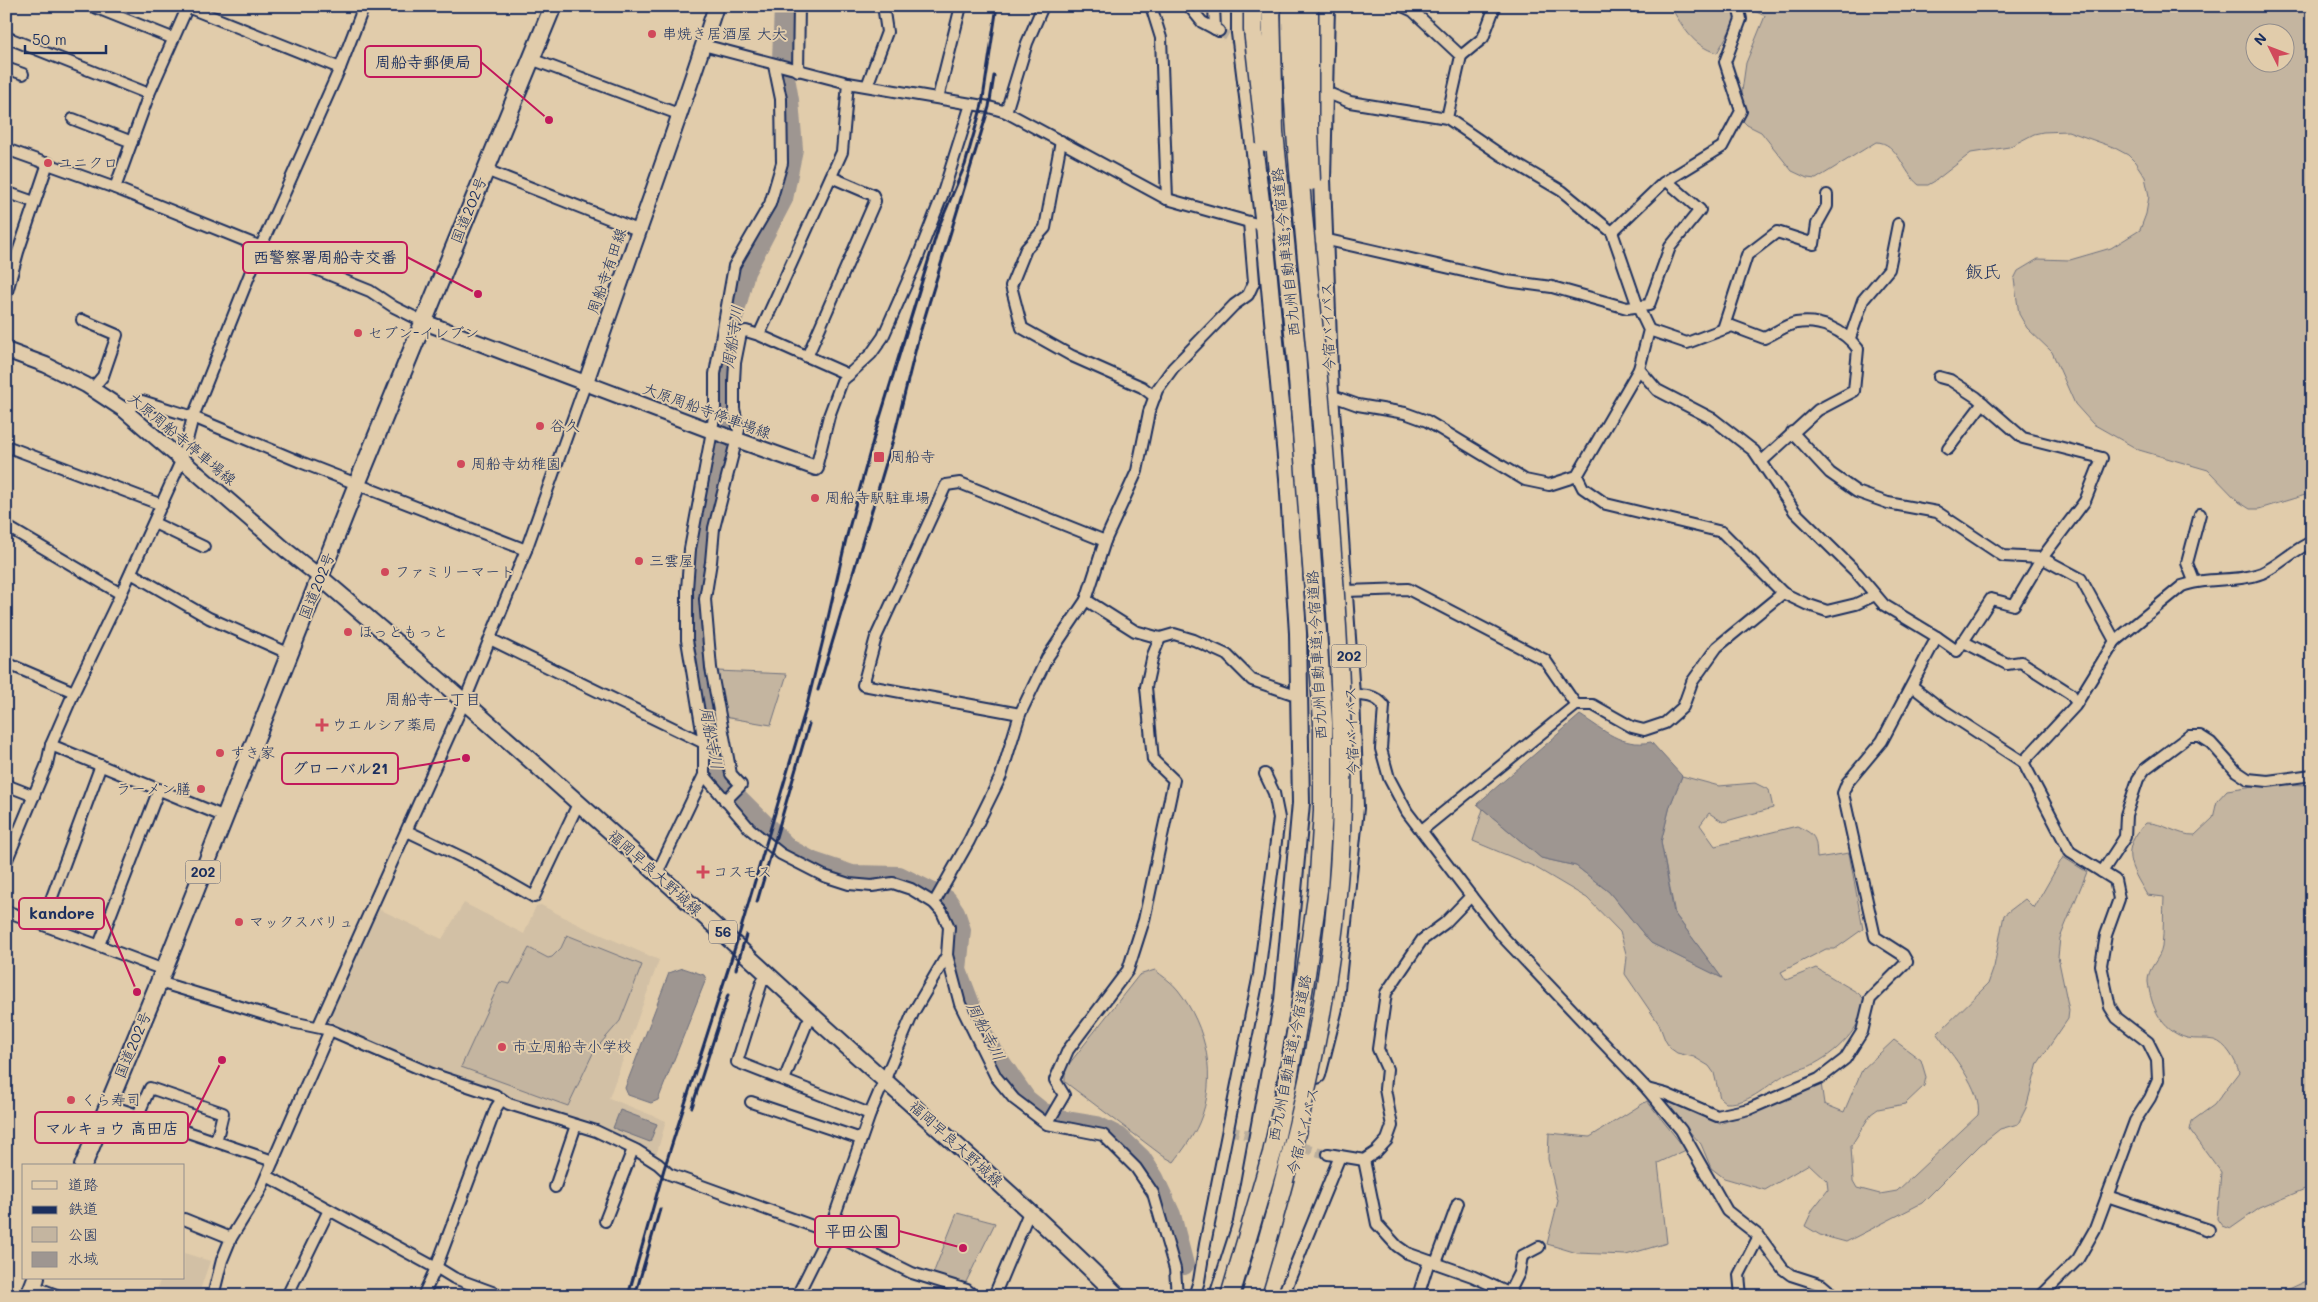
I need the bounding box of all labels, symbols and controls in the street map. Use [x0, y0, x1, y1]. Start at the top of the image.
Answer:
scale bar [25, 22, 106, 54]
north arrow [2246, 22, 2296, 72]
place label: 串焼き居酒屋 大大 [662, 23, 787, 43]
marker: 串焼き居酒屋 大大 [646, 28, 658, 40]
text: 50 m [32, 29, 67, 49]
text: N [2249, 29, 2271, 49]
callout: 周船寺郵便局 [365, 46, 481, 77]
text: 周船寺郵便局 [375, 51, 471, 72]
place label: ユニクロ [58, 152, 118, 172]
marker: ユニクロ [42, 157, 54, 169]
street label: 西九州自動車道;今宿道路 [1266, 167, 1304, 338]
street label: 国道202号 [446, 173, 491, 246]
street label: 周船寺有田線 [582, 225, 630, 316]
callout: 西警察署周船寺交番 [243, 242, 407, 273]
text: 西警察署周船寺交番 [253, 246, 397, 267]
district label: 飯氏 [1965, 259, 2001, 283]
street label: 今宿バイパス [1315, 282, 1339, 372]
water label: 周船寺川 [716, 304, 747, 370]
place label: セブン-イレブン [368, 322, 479, 342]
marker: セブン-イレブン [352, 327, 364, 339]
street label: 大原周船寺停車場線 [640, 378, 774, 443]
street label: 大原周船寺停車場線 [125, 387, 241, 489]
place label: 谷久 [550, 415, 580, 435]
marker: 谷久 [534, 420, 546, 432]
place label: 周船寺 [890, 446, 935, 466]
marker: 周船寺 [872, 450, 886, 464]
place label: 周船寺幼稚園 [471, 453, 561, 473]
marker: 周船寺幼稚園 [455, 458, 467, 470]
place label: 周船寺駅駐車場 [825, 487, 930, 507]
marker: 周船寺駅駐車場 [809, 492, 821, 504]
street label: 国道202号 [294, 549, 339, 622]
place label: 三雲屋 [649, 550, 694, 570]
marker: 三雲屋 [633, 555, 645, 567]
place label: ファミリーマート [395, 561, 515, 581]
marker: ファミリーマート [379, 566, 391, 578]
street label: 西九州自動車道;今宿道路 [1302, 570, 1330, 740]
place label: ほっともっと [358, 621, 448, 641]
marker: ほっともっと [342, 626, 354, 638]
road number: 202 [1332, 644, 1366, 668]
street label: 今宿バイパス [1339, 686, 1363, 776]
district label: 周船寺一丁目 [385, 688, 481, 709]
water label: 周船寺川 [696, 704, 729, 771]
place label: ウエルシア薬局 [332, 714, 437, 734]
marker: ウエルシア薬局 [316, 719, 328, 731]
place label: すき家 [230, 742, 275, 762]
marker: すき家 [214, 747, 226, 759]
callout: グローバル21 [282, 753, 398, 784]
text: グローバル21 [292, 757, 388, 778]
place label: ラーメン膳 [116, 778, 191, 798]
marker: ラーメン膳 [195, 783, 207, 795]
street label: 福岡早良大野城線 [604, 825, 707, 920]
road number: 202 [186, 860, 220, 884]
place label: コスモス [713, 861, 772, 881]
marker: コスモス [697, 866, 709, 878]
callout: kandore [19, 898, 104, 929]
text: kandore [29, 902, 95, 923]
place label: マックスバリュ [249, 911, 354, 931]
marker: マックスバリュ [233, 916, 245, 928]
road number: 56 [709, 920, 737, 944]
street label: 西九州自動車道;今宿道路 [1263, 972, 1315, 1143]
water label: 周船寺川 [963, 997, 1010, 1064]
street label: 国道202号 [109, 1008, 155, 1081]
place label: 市立周船寺小学校 [512, 1036, 632, 1056]
marker: 市立周船寺小学校 [496, 1041, 508, 1053]
street label: 今宿バイパス [1281, 1085, 1323, 1177]
place label: くら寿司 [81, 1089, 141, 1109]
marker: くら寿司 [65, 1094, 77, 1106]
street label: 福岡早良大野城線 [905, 1096, 1008, 1191]
callout: マルキョウ 高田店 [35, 1112, 188, 1143]
text: マルキョウ 高田店 [45, 1117, 179, 1138]
legend [22, 1164, 185, 1280]
text: 道路 [68, 1174, 98, 1194]
text: 鉄道 [68, 1198, 98, 1218]
callout: 平田公園 [815, 1216, 899, 1247]
text: 平田公園 [825, 1220, 889, 1241]
text: 公園 [68, 1224, 98, 1244]
text: 水域 [68, 1248, 98, 1268]

